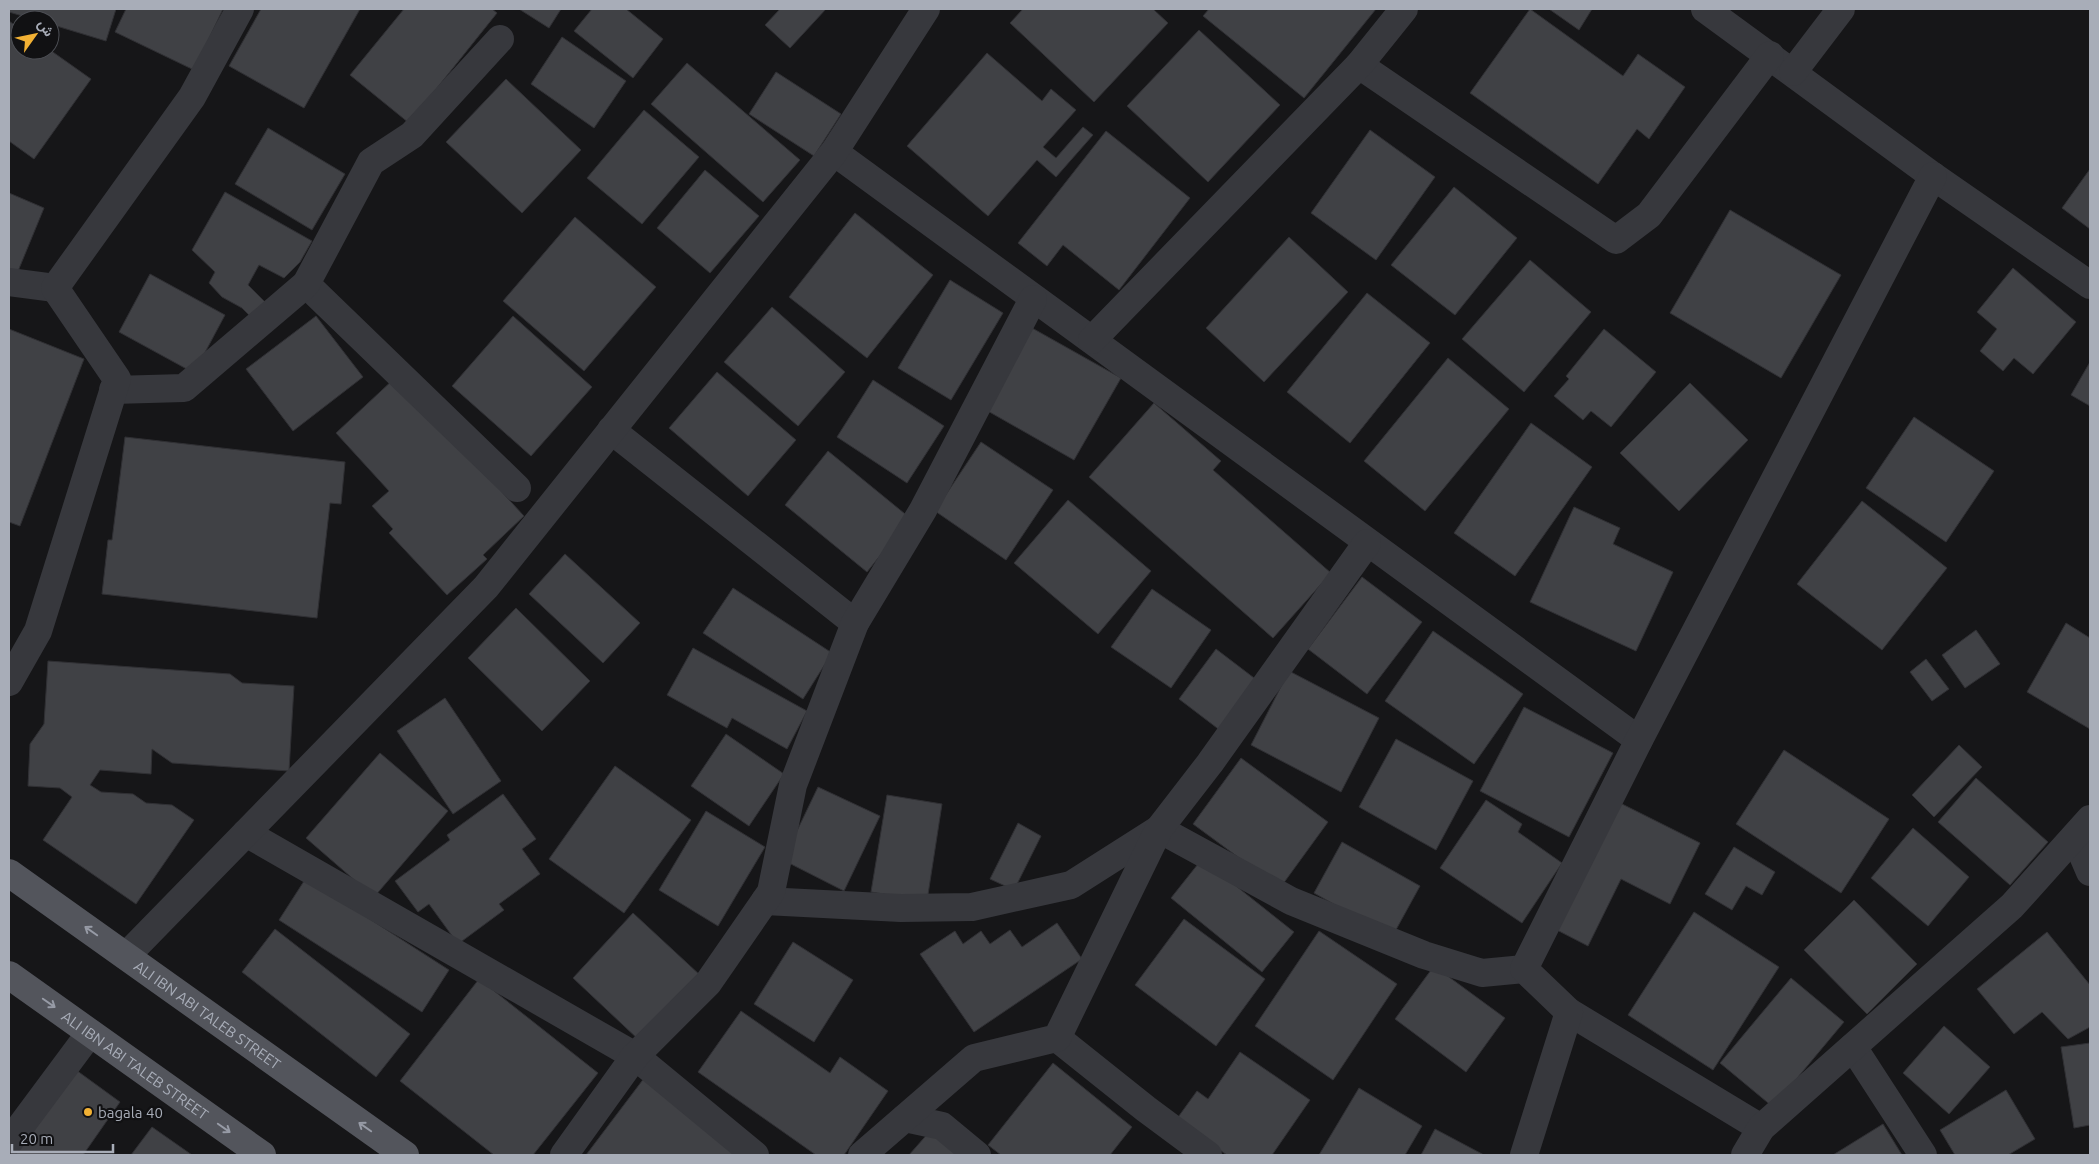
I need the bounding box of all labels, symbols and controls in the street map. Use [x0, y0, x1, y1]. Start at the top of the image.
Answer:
north arrow [10, 10, 60, 60]
text: ش [34, 17, 57, 40]
one-way arrow [84, 926, 98, 936]
street label: ALI IBN ABI TALEB STREET [130, 956, 284, 1072]
one-way arrow [41, 998, 55, 1008]
street label: ALI IBN ABI TALEB STREET [58, 1007, 212, 1123]
place label: bagala 40 [98, 1104, 163, 1121]
marker: bagala 40 [82, 1106, 94, 1118]
scale bar [12, 1122, 114, 1154]
one-way arrow [359, 1122, 373, 1132]
one-way arrow [217, 1123, 231, 1133]
text: 20 m [20, 1130, 53, 1147]

